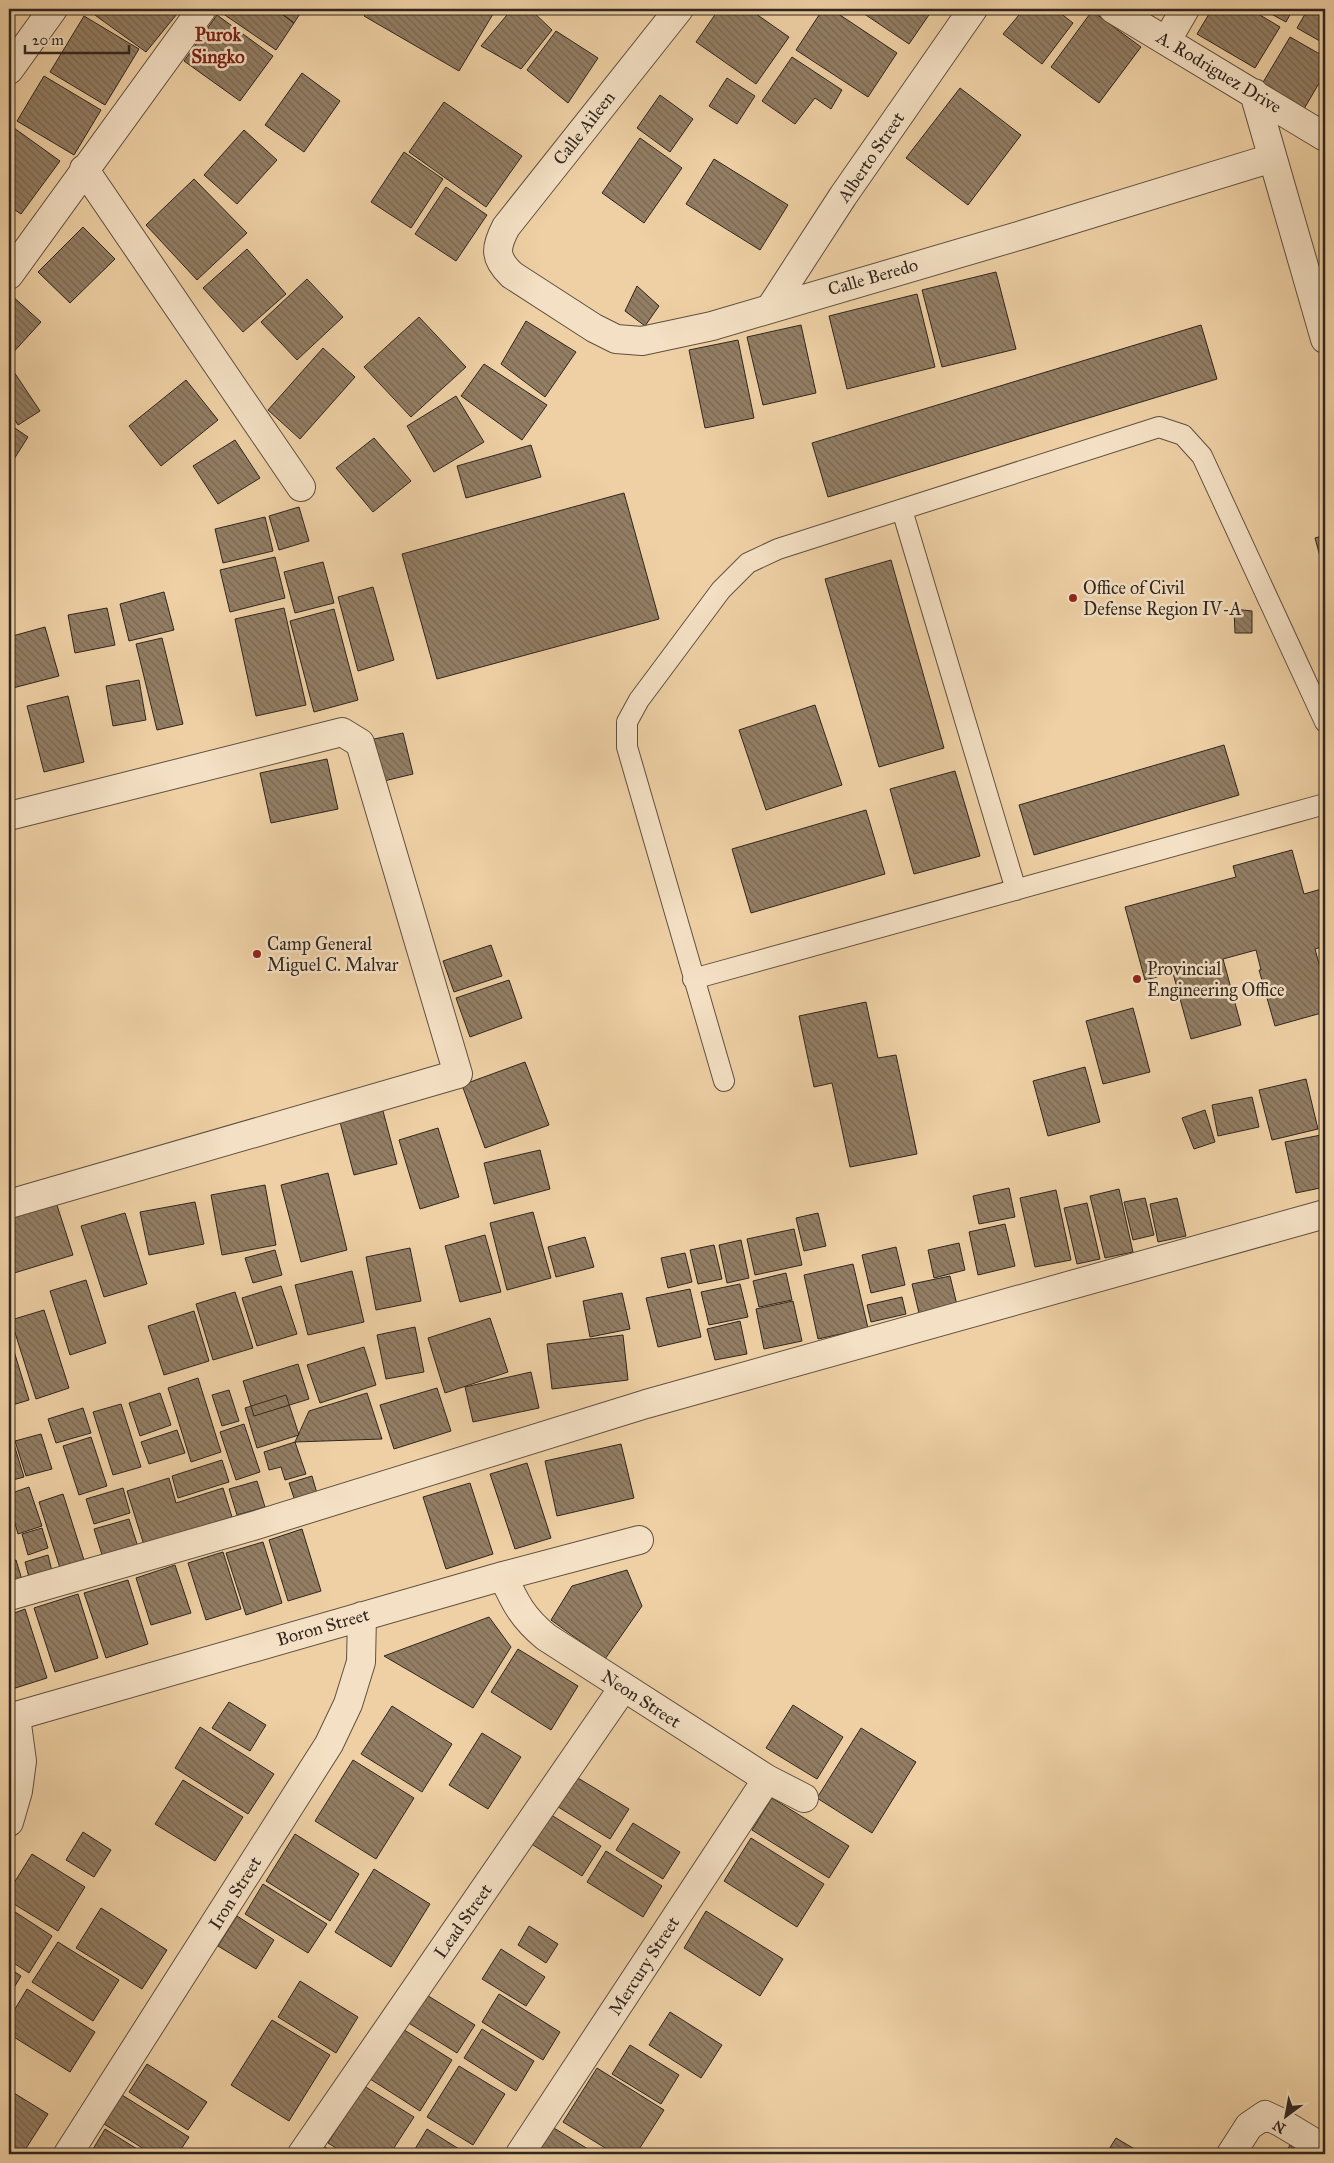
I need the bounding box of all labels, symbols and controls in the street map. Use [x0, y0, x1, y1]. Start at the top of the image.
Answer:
scale bar [25, 22, 129, 54]
district label: Purok Singko [191, 23, 245, 69]
street label: A. Rodriguez Drive [1151, 26, 1285, 119]
text: 20 m [32, 31, 64, 49]
street label: Calle Aileen [548, 87, 620, 169]
street label: Alberto Street [832, 107, 910, 207]
street label: Calle Beredo [825, 254, 921, 300]
place label: Office of Civil Defense Region IV-A [1083, 577, 1242, 621]
marker: Office of Civil Defense Region IV-A [1067, 592, 1079, 604]
place label: Camp General Miguel C. Malvar [267, 933, 399, 977]
marker: Camp General Miguel C. Malvar [251, 948, 263, 960]
place label: Provincial Engineering Office [1147, 958, 1284, 1002]
marker: Provincial Engineering Office [1131, 973, 1143, 985]
street label: Boron Street [274, 1603, 372, 1651]
street label: Neon Street [597, 1665, 685, 1733]
street label: Iron Street [204, 1852, 266, 1934]
street label: Lead Street [429, 1879, 497, 1963]
street label: Mercury Street [604, 1912, 684, 2020]
north arrow [1262, 2090, 1312, 2140]
text: N [1270, 2116, 1289, 2137]

